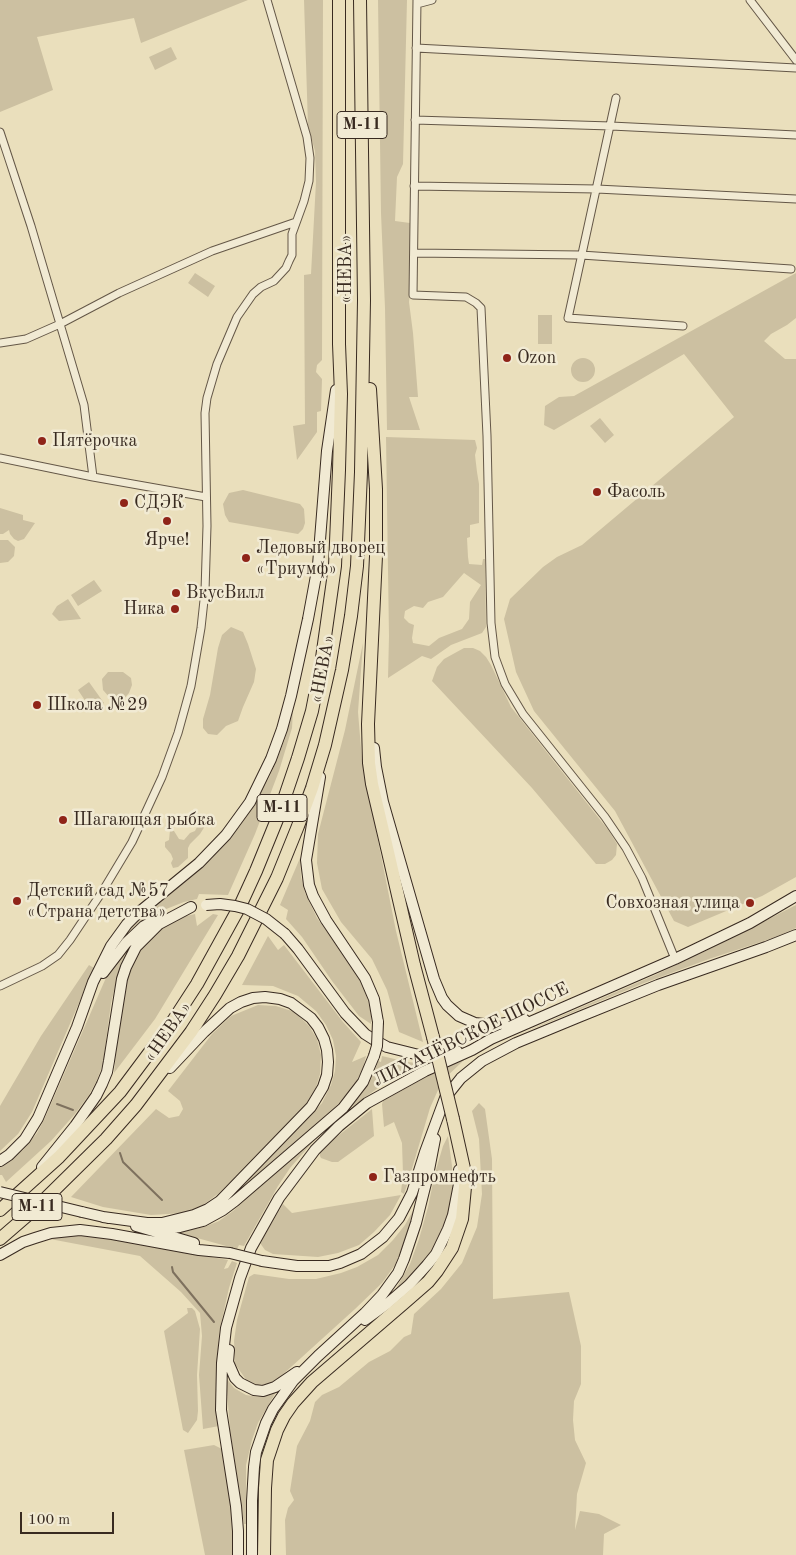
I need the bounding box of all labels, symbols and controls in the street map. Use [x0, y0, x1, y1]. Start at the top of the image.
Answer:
road number: М-11 [337, 112, 387, 138]
street label: «НЕВА» [335, 234, 357, 304]
place label: Ozon [517, 347, 556, 369]
marker: Ozon [501, 352, 513, 364]
place label: Пятёрочка [52, 430, 137, 452]
marker: Пятёрочка [36, 435, 48, 447]
place label: Фасоль [607, 481, 665, 503]
marker: Фасоль [591, 486, 603, 498]
place label: СДЭК [134, 492, 184, 514]
marker: СДЭК [118, 497, 130, 509]
marker: Ярче! [161, 515, 173, 527]
place label: Ярче! [144, 529, 190, 551]
place label: Ледовый дворец «Триумф» [256, 537, 385, 580]
marker: Ледовый дворец «Триумф» [240, 552, 252, 564]
place label: ВкусВилл [186, 582, 264, 604]
marker: ВкусВилл [170, 587, 182, 599]
place label: Ника [123, 598, 165, 620]
marker: Ника [169, 603, 181, 615]
street label: «НЕВА» [306, 633, 340, 705]
place label: Школа №29 [47, 694, 148, 716]
marker: Школа №29 [31, 699, 43, 711]
road number: М-11 [257, 794, 307, 821]
place label: Шагающая рыбка [73, 809, 215, 831]
marker: Шагающая рыбка [57, 814, 69, 826]
place label: Детский сад №57 «Страна детства» [27, 880, 169, 922]
place label: Совхозная улица [606, 892, 740, 914]
marker: Детский сад №57 «Страна детства» [11, 895, 23, 907]
marker: Совхозная улица [744, 897, 756, 909]
street label: ЛИХАЧЁВСКОЕ ШОССЕ [370, 978, 572, 1092]
street label: «НЕВА» [139, 997, 197, 1067]
place label: Газпромнефть [383, 1166, 496, 1188]
marker: Газпромнефть [367, 1171, 379, 1183]
road number: М-11 [12, 1194, 62, 1220]
scale bar [22, 1502, 116, 1534]
text: 100 m [28, 1513, 70, 1528]

